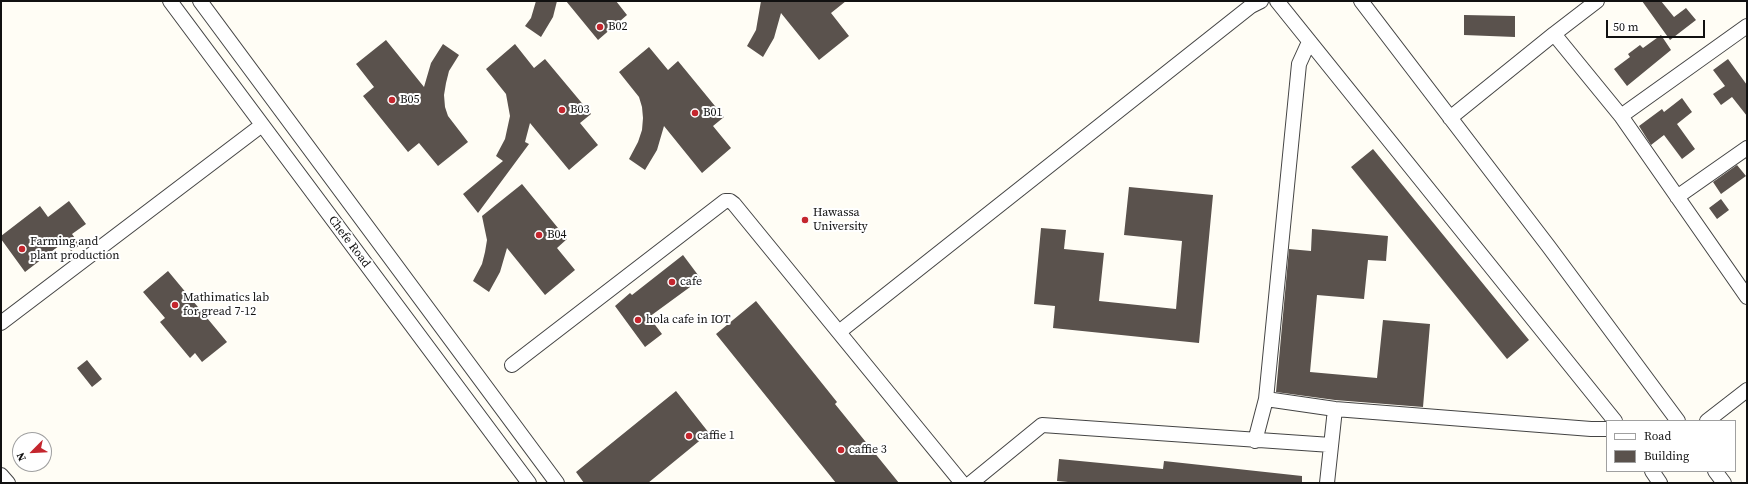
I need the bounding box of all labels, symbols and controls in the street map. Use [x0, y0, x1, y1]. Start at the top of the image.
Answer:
scale bar [1608, 12, 1707, 38]
text: 50 m [1613, 19, 1639, 35]
place label: B02 [608, 20, 628, 34]
marker: B02 [595, 22, 605, 32]
place label: B05 [400, 93, 420, 107]
marker: B05 [387, 95, 397, 105]
place label: B03 [570, 103, 590, 117]
marker: B03 [557, 105, 567, 115]
place label: B01 [703, 106, 723, 120]
marker: B01 [690, 108, 700, 118]
place label: Hawassa University [813, 206, 868, 234]
street label: Chefe Road [325, 213, 373, 271]
marker: Hawassa University [800, 215, 810, 225]
place label: B04 [547, 228, 567, 242]
marker: B04 [534, 230, 544, 240]
place label: Farming and plant production [30, 235, 120, 263]
marker: Farming and plant production [17, 244, 27, 254]
place label: cafe [680, 275, 702, 289]
marker: cafe [667, 277, 677, 287]
place label: Mathimatics lab for gread 7-12 [183, 291, 269, 319]
marker: Mathimatics lab for gread 7-12 [170, 300, 180, 310]
place label: hola cafe in IOT [646, 313, 730, 327]
marker: hola cafe in IOT [633, 315, 643, 325]
legend [1606, 420, 1736, 472]
text: Road [1644, 428, 1671, 444]
place label: caffie 1 [697, 429, 735, 443]
marker: caffie 1 [684, 431, 694, 441]
north arrow [12, 432, 52, 472]
place label: caffie 3 [849, 443, 887, 457]
marker: caffie 3 [836, 445, 846, 455]
text: Building [1644, 448, 1689, 464]
text: N [13, 450, 30, 463]

